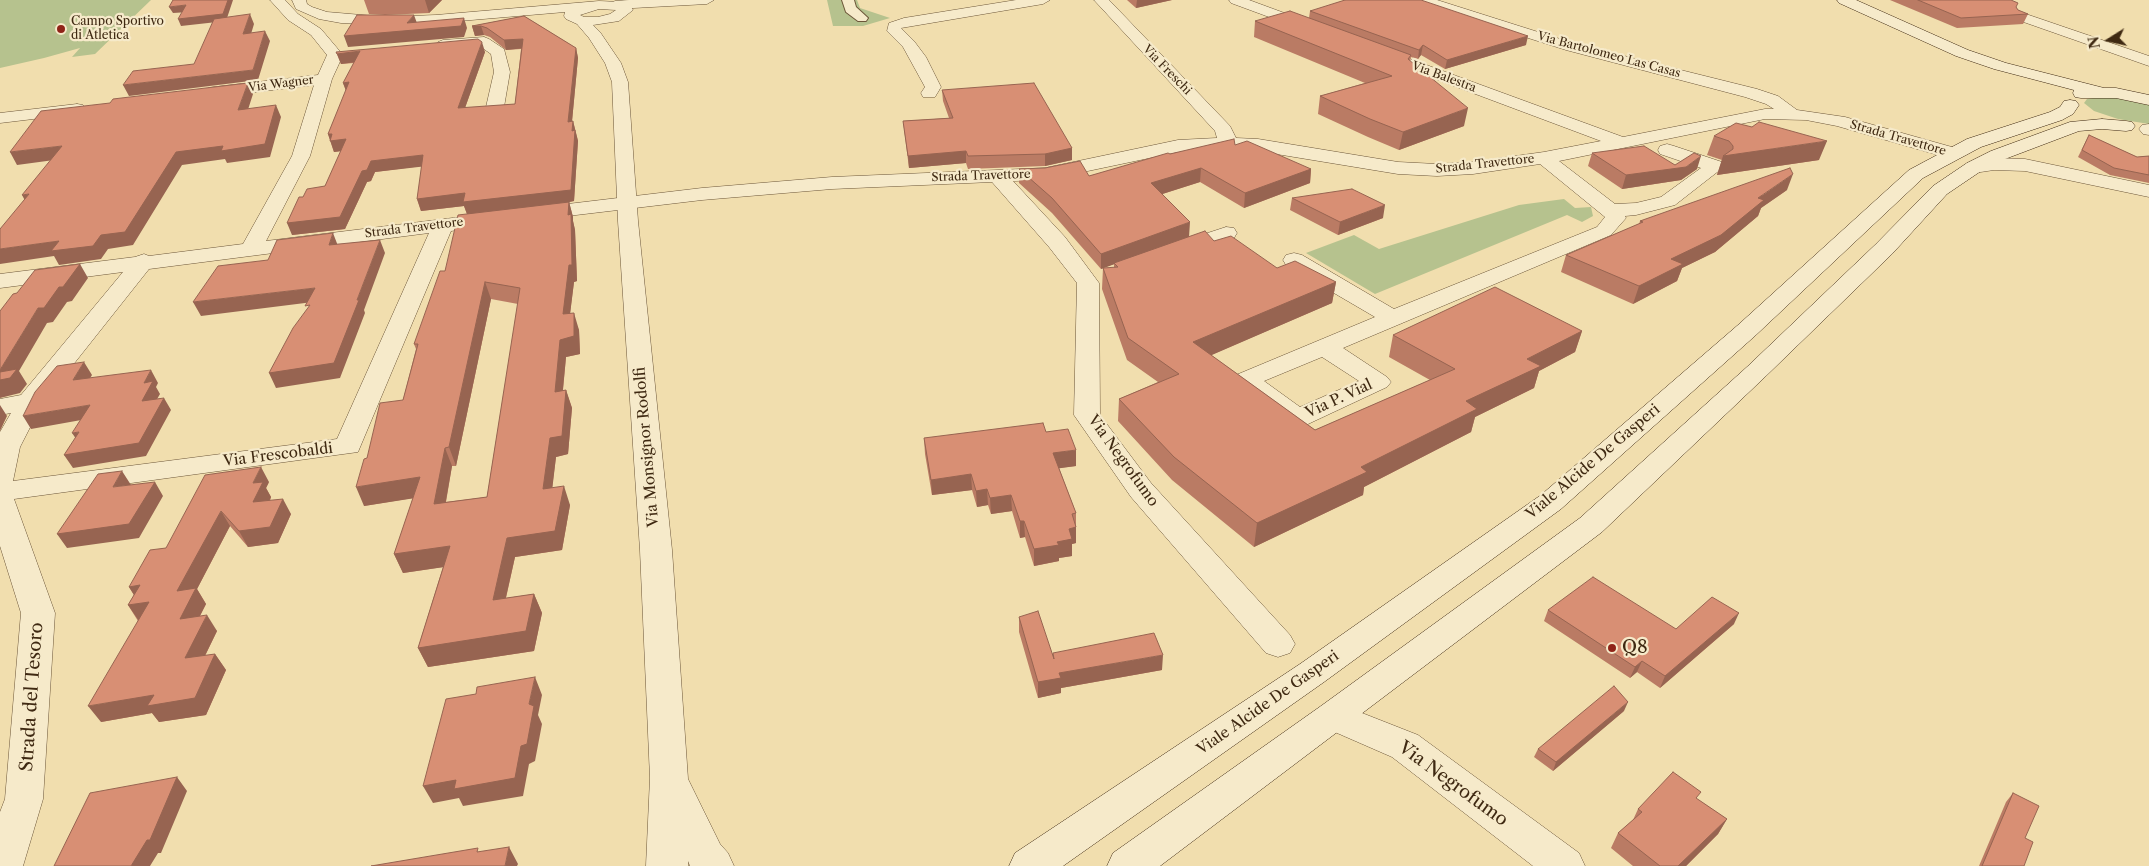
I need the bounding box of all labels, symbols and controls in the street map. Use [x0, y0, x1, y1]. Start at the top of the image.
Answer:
place label: Campo Sportivo di Atletica [71, 15, 164, 43]
north arrow [2084, 15, 2134, 65]
marker: Campo Sportivo di Atletica [55, 23, 67, 35]
street label: Via Bartolomeo Las Casas [1536, 29, 1682, 81]
text: N [2084, 35, 2104, 50]
street label: Via Freschi [1140, 42, 1194, 98]
street label: Via Balestra [1410, 59, 1478, 95]
street label: Via Wagner [247, 73, 315, 95]
street label: Strada Travettore [1848, 117, 1948, 159]
street label: Strada Travettore [1435, 152, 1535, 176]
street label: Strada Travettore [931, 167, 1031, 185]
street label: Strada Travettore [364, 215, 464, 241]
street label: Via Monsignor Rodolfi [631, 366, 663, 528]
street label: Via P. Vial [1303, 376, 1375, 422]
street label: Viale Alcide De Gasperi [1522, 401, 1664, 523]
street label: Via Negrofumo [1084, 412, 1162, 510]
street label: Via Frescobaldi [222, 439, 334, 471]
street label: Strada del Tesoro [16, 622, 48, 772]
place label: Q8 [1622, 637, 1648, 659]
marker: Q8 [1606, 642, 1618, 654]
street label: Viale Alcide De Gasperi [1193, 647, 1343, 759]
street label: Via Negrofumo [1394, 737, 1512, 831]

